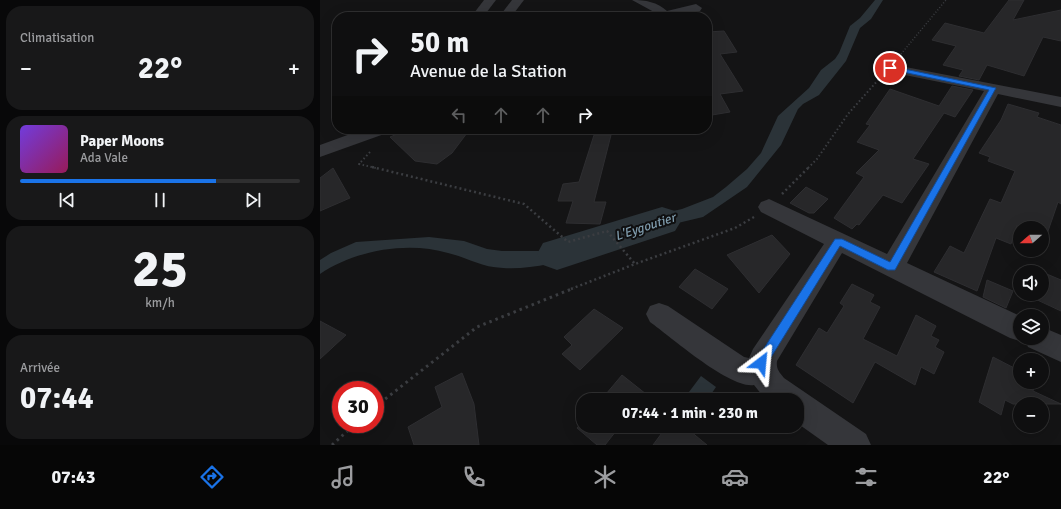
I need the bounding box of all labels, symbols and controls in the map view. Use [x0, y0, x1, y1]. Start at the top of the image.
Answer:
text: 50 m [410, 26, 469, 60]
icon: right [344, 28, 396, 80]
text: Climatisation [20, 30, 94, 46]
text: 22° [138, 50, 182, 87]
pin [873, 51, 907, 85]
text: − [20, 55, 32, 82]
text: + [288, 55, 300, 82]
icon: arrive [879, 57, 901, 79]
text: Avenue de la Station [410, 60, 567, 82]
icon: left [448, 104, 470, 126]
icon: ahead [490, 104, 512, 126]
icon: ahead [532, 104, 554, 126]
icon: right [574, 104, 596, 126]
text: Paper Moons [80, 132, 164, 150]
text: Ada Vale [80, 150, 128, 166]
icon: previous [56, 189, 78, 211]
icon: pause [149, 189, 171, 211]
icon: next [242, 189, 264, 211]
water label: L'Eygoutier [613, 209, 680, 244]
north arrow [1013, 221, 1049, 257]
map controls [1013, 221, 1049, 433]
text: 25 [132, 237, 188, 301]
button: sound [1013, 265, 1049, 301]
text: km/h [145, 295, 175, 311]
button: layers [1013, 309, 1049, 345]
position arrow [740, 342, 782, 384]
button: + [1013, 353, 1049, 389]
text: Arrivée [20, 360, 60, 376]
text: 07:44 [20, 380, 94, 417]
speed limit sign: 30 [332, 381, 384, 433]
button: − [1013, 397, 1049, 433]
text: 07:44 · 1 min · 230 m [622, 404, 758, 422]
icon: directions [198, 463, 226, 491]
icon: music [329, 463, 357, 491]
icon: phone [460, 463, 488, 491]
icon: climate [591, 463, 619, 491]
icon: car [721, 463, 749, 491]
icon: filters [852, 463, 880, 491]
text: 07:43 [51, 466, 96, 488]
text: 22° [983, 466, 1010, 488]

